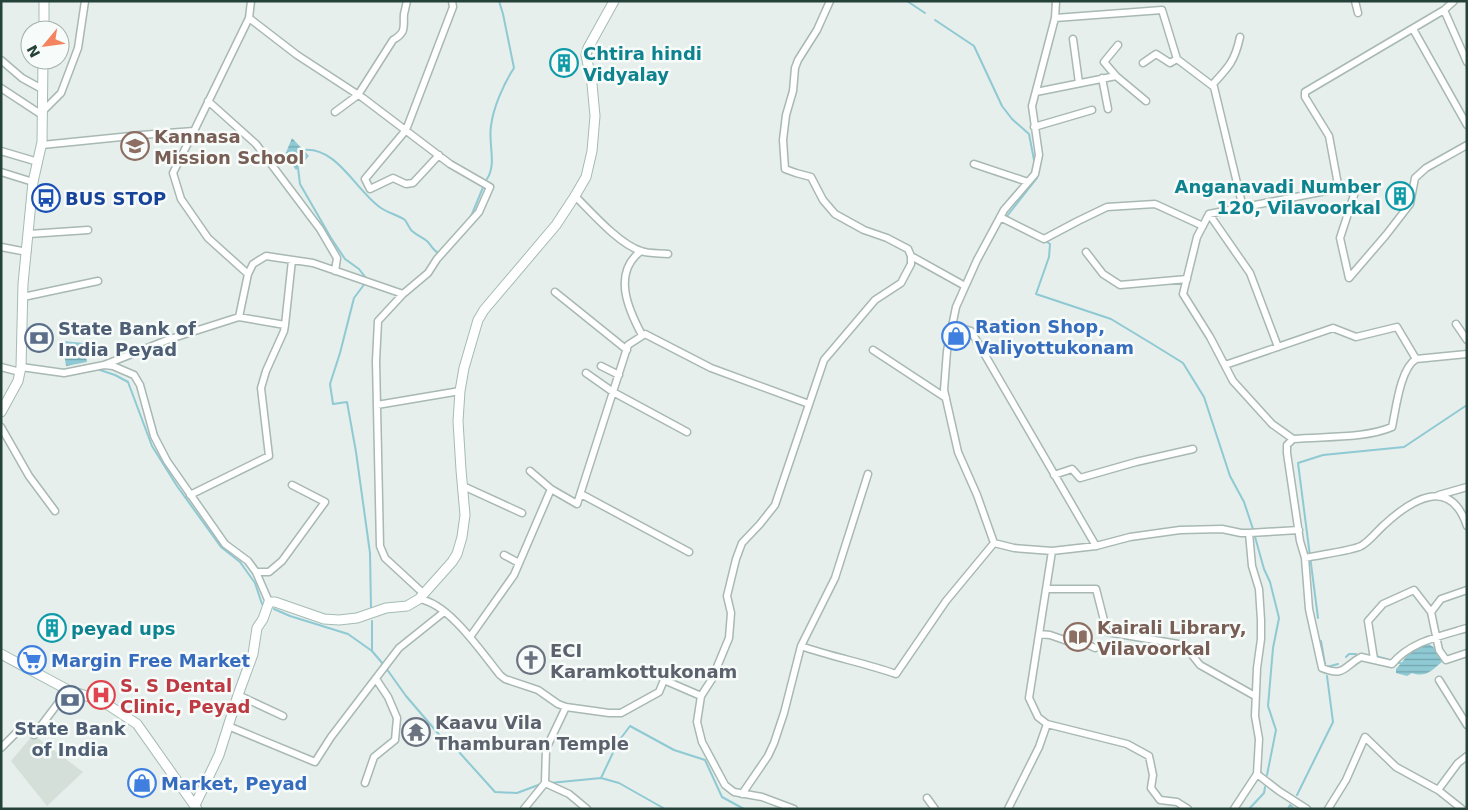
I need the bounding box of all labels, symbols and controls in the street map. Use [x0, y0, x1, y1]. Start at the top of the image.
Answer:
north arrow [20, 20, 70, 70]
text: N [24, 42, 43, 60]
place label: Chtira hindi Vidyalay [583, 43, 702, 85]
building icon: Chtira hindi Vidyalay [549, 48, 579, 78]
place label: Kannasa Mission School [154, 126, 304, 168]
school or university icon: Kannasa Mission School [120, 131, 150, 161]
place label: Anganavadi Number 120, Vilavoorkal [1174, 176, 1381, 218]
building icon: Anganavadi Number 120, Vilavoorkal [1385, 181, 1415, 211]
bus stop icon: BUS STOP [31, 183, 61, 213]
place label: BUS STOP [65, 188, 166, 209]
place label: Ration Shop, Valiyottukonam [975, 316, 1134, 358]
place label: State Bank of India Peyad [58, 318, 196, 360]
shop icon: Ration Shop, Valiyottukonam [941, 321, 971, 351]
bank icon: State Bank of India Peyad [24, 323, 54, 353]
building icon: peyad ups [37, 613, 67, 643]
place label: Kairali Library, Vilavoorkal [1097, 617, 1247, 659]
place label: peyad ups [71, 618, 176, 639]
library icon: Kairali Library, Vilavoorkal [1063, 622, 1093, 652]
place label: ECI Karamkottukonam [550, 640, 737, 682]
supermarket icon: Margin Free Market [17, 645, 47, 675]
church icon: ECI Karamkottukonam [516, 645, 546, 675]
place label: Margin Free Market [51, 650, 250, 671]
place label: S. S Dental Clinic, Peyad [120, 675, 250, 717]
hospital icon: S. S Dental Clinic, Peyad [86, 680, 116, 710]
bank icon: State Bank of India [55, 685, 85, 715]
place label: Kaavu Vila Thamburan Temple [435, 712, 629, 754]
temple icon: Kaavu Vila Thamburan Temple [401, 717, 431, 747]
place label: State Bank of India [14, 718, 127, 760]
shop icon: Market, Peyad [127, 768, 157, 798]
place label: Market, Peyad [161, 773, 308, 794]

